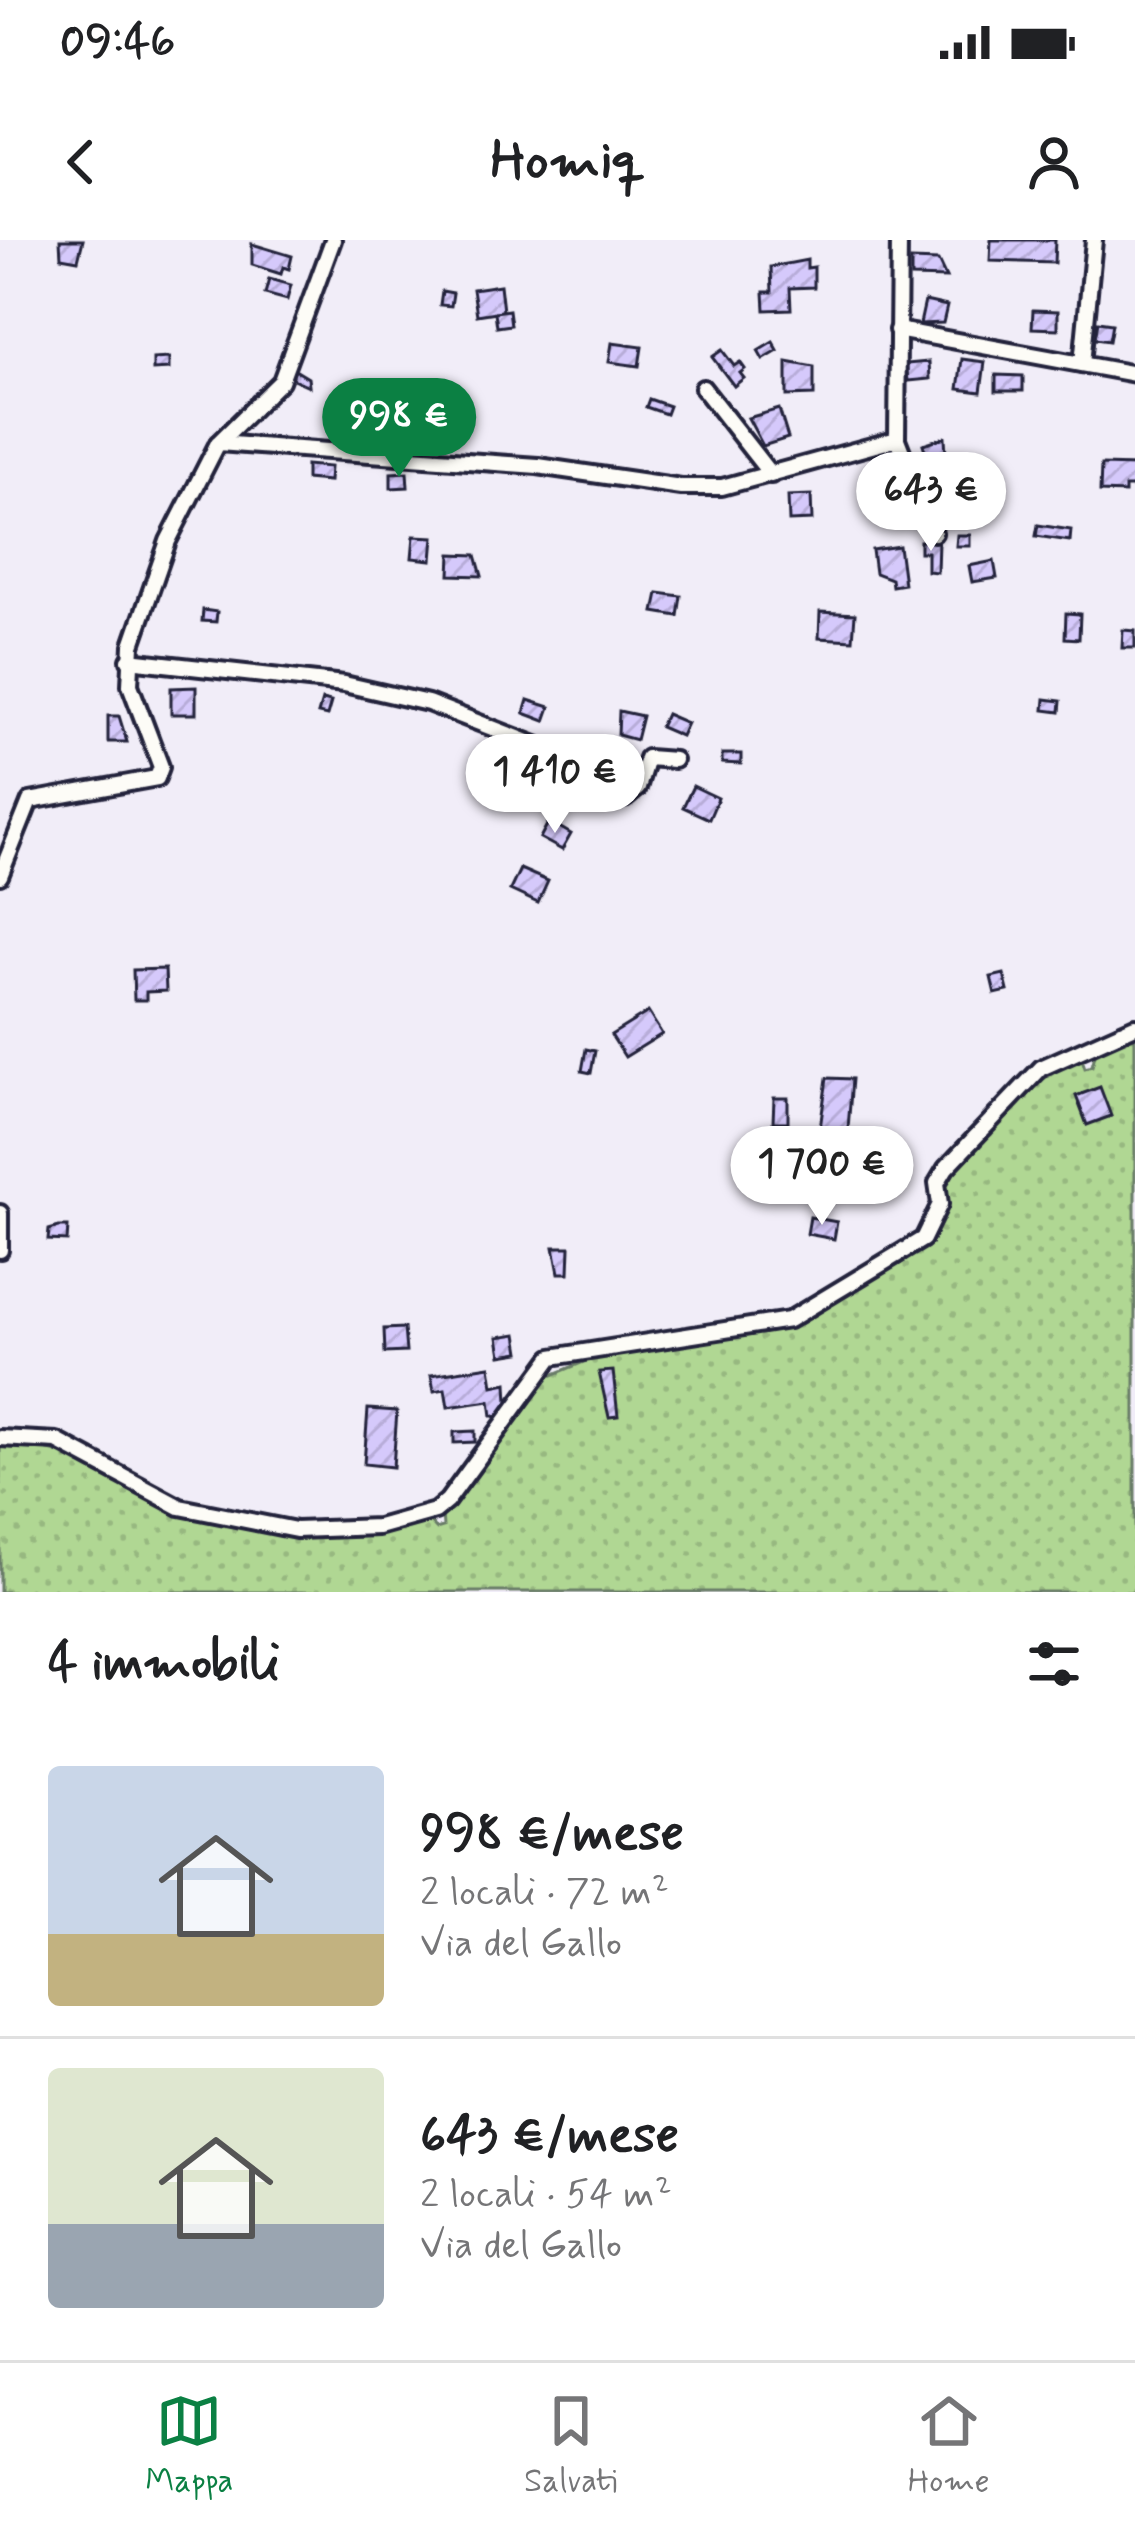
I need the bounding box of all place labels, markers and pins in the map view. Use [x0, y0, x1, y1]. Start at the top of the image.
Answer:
pin: 998 € [315, 378, 483, 480]
pin: 643 € [847, 452, 1015, 554]
pin: 1 410 € [444, 734, 666, 836]
pin: 1 700 € [711, 1126, 933, 1228]

